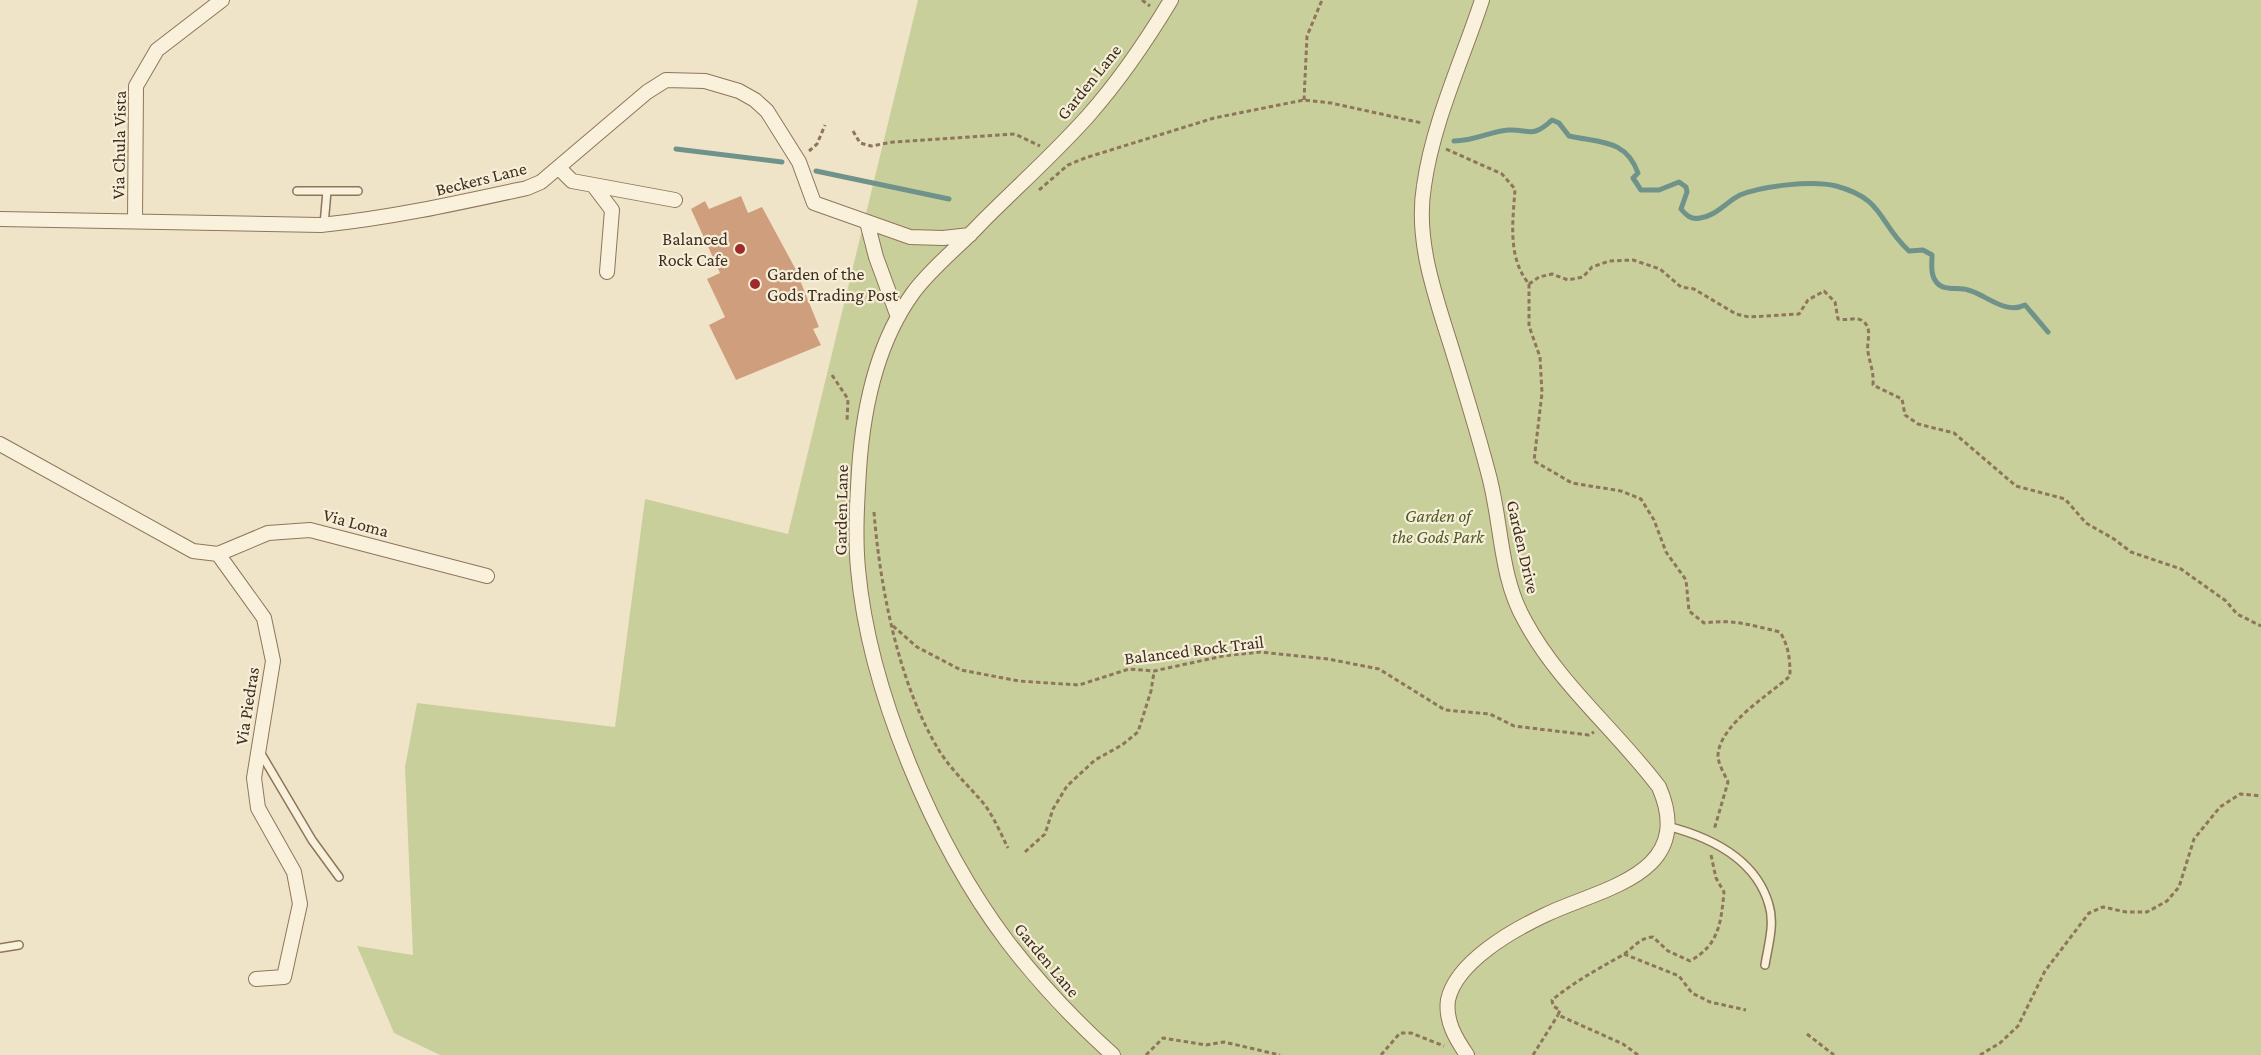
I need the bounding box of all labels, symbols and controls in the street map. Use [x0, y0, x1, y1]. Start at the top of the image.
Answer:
street label: Garden Lane [1053, 40, 1125, 124]
street label: Via Chula Vista [108, 91, 130, 199]
street label: Beckers Lane [433, 158, 529, 200]
place label: Balanced Rock Cafe [658, 229, 729, 270]
marker: Balanced Rock Cafe [733, 242, 747, 256]
place label: Garden of the Gods Trading Post [767, 264, 899, 305]
marker: Garden of the Gods Trading Post [748, 277, 762, 291]
street label: Garden Lane [830, 464, 852, 556]
street label: Garden Drive [1503, 498, 1543, 596]
street label: Via Loma [321, 505, 391, 541]
park label: Garden of the Gods Park [1392, 506, 1485, 547]
street label: Balanced Rock Trail [1123, 631, 1265, 668]
street label: Via Piedras [231, 665, 263, 747]
street label: Garden Lane [1010, 919, 1084, 1001]

